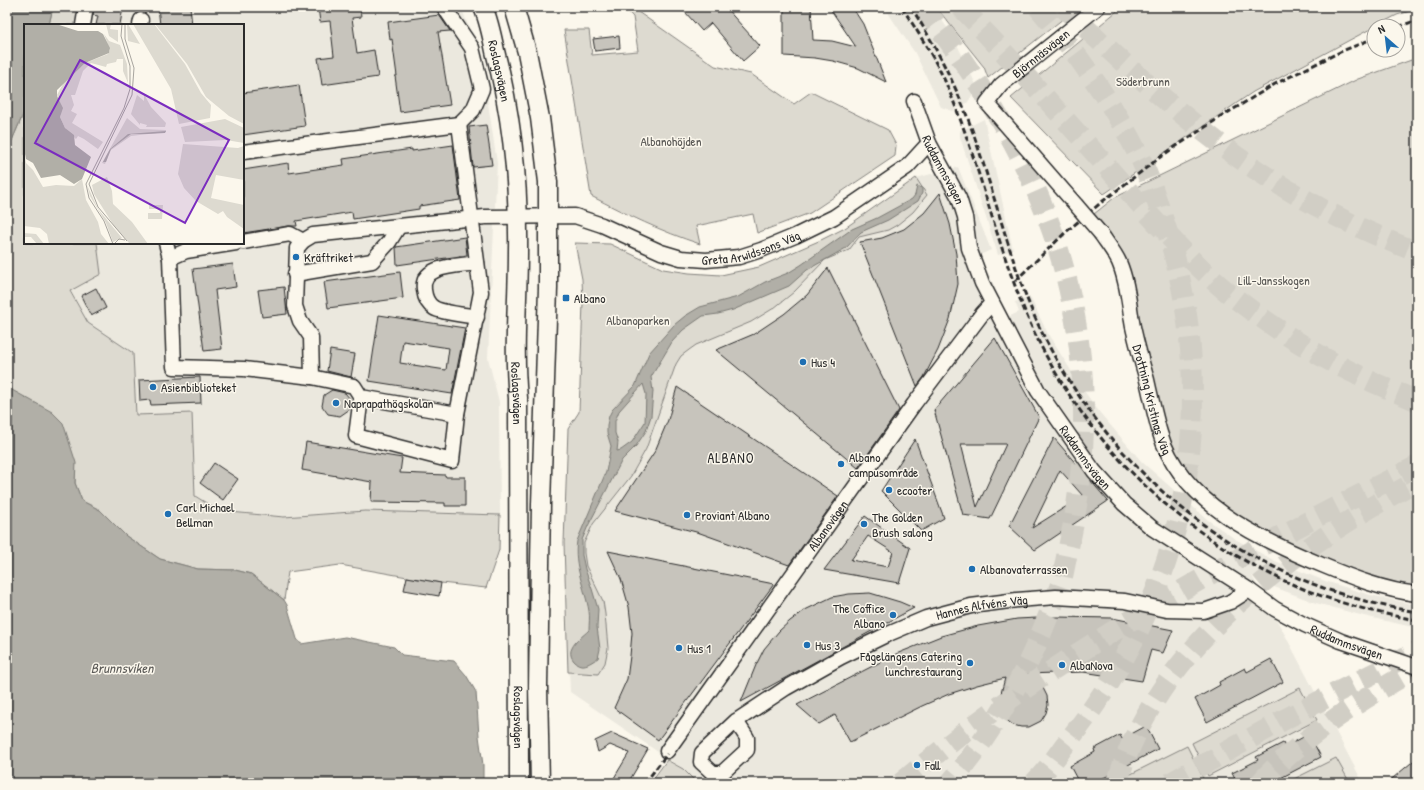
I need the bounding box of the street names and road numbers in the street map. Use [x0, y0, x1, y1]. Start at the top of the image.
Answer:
street label: Björnnäsvägen [1008, 24, 1073, 82]
street label: Roslagsvägen [484, 38, 515, 103]
street label: Ruddammsvägen [918, 133, 969, 206]
street label: Greta Arwidssons Väg [701, 226, 803, 269]
street label: Drottning Kristinas Väg [1129, 343, 1176, 458]
street label: Roslagsvägen [507, 362, 527, 425]
street label: Ruddammsvägen [1056, 421, 1116, 493]
street label: Albanovägen [803, 496, 852, 554]
street label: Hannes Alfvéns Väg [934, 590, 1029, 624]
street label: Ruddammsvägen [1308, 620, 1386, 664]
street label: Roslagsvägen [510, 686, 528, 749]

